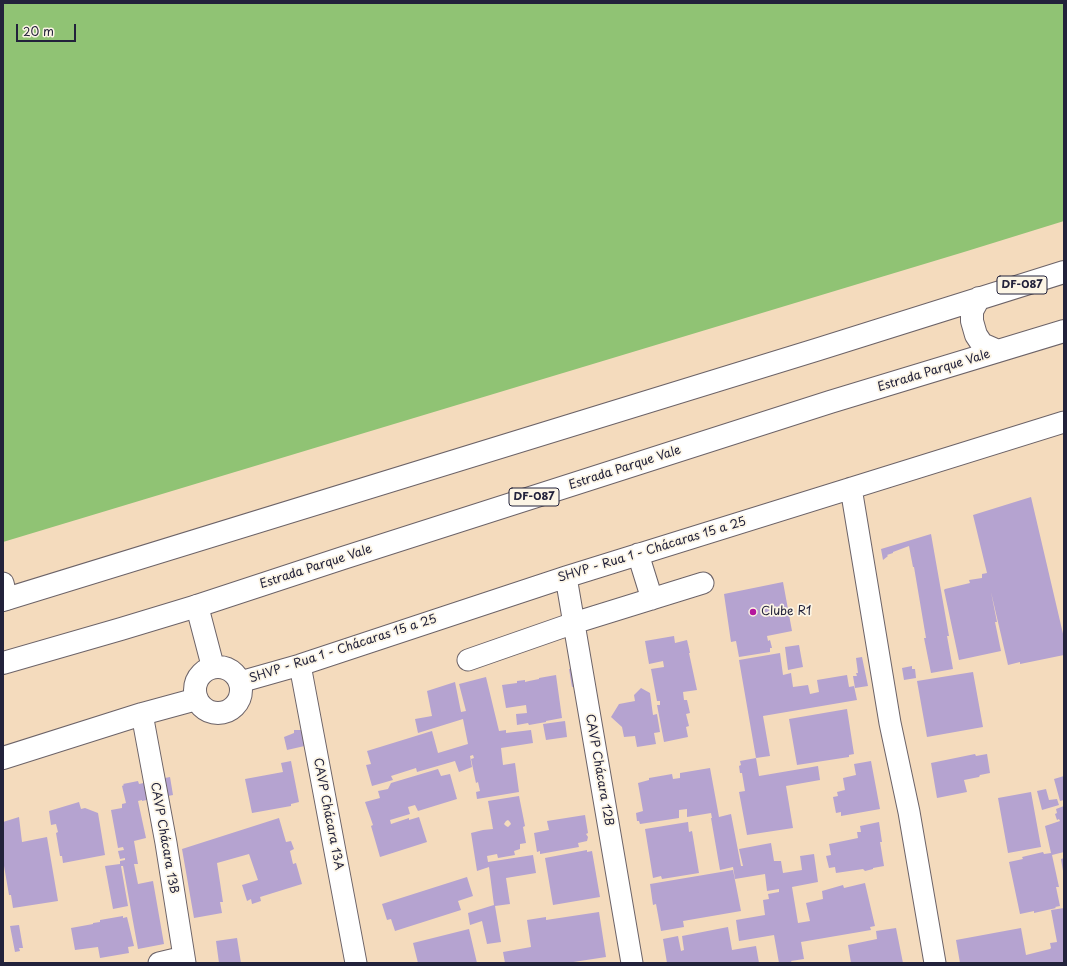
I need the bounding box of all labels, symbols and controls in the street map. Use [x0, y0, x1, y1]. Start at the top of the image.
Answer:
scale bar [18, 16, 78, 42]
text: 20 m [23, 22, 54, 40]
road number: DF-087 [997, 276, 1047, 294]
street label: Estrada Parque Vale [876, 347, 992, 395]
street label: Estrada Parque Vale [567, 443, 683, 493]
road number: DF-087 [509, 488, 559, 506]
street label: SHVP - Rua 1 - Chácaras 15 a 25 [556, 514, 748, 586]
street label: Estrada Parque Vale [258, 542, 374, 592]
place label: Clube R1 [761, 605, 811, 619]
marker: Clube R1 [748, 607, 758, 617]
street label: SHVP - Rua 1 - Chácaras 15 a 25 [248, 612, 438, 686]
street label: CAVP Chácara 12B [582, 713, 616, 827]
street label: CAVP Chácara 13A [310, 757, 346, 871]
street label: CAVP Chácara 13B [147, 781, 181, 895]

